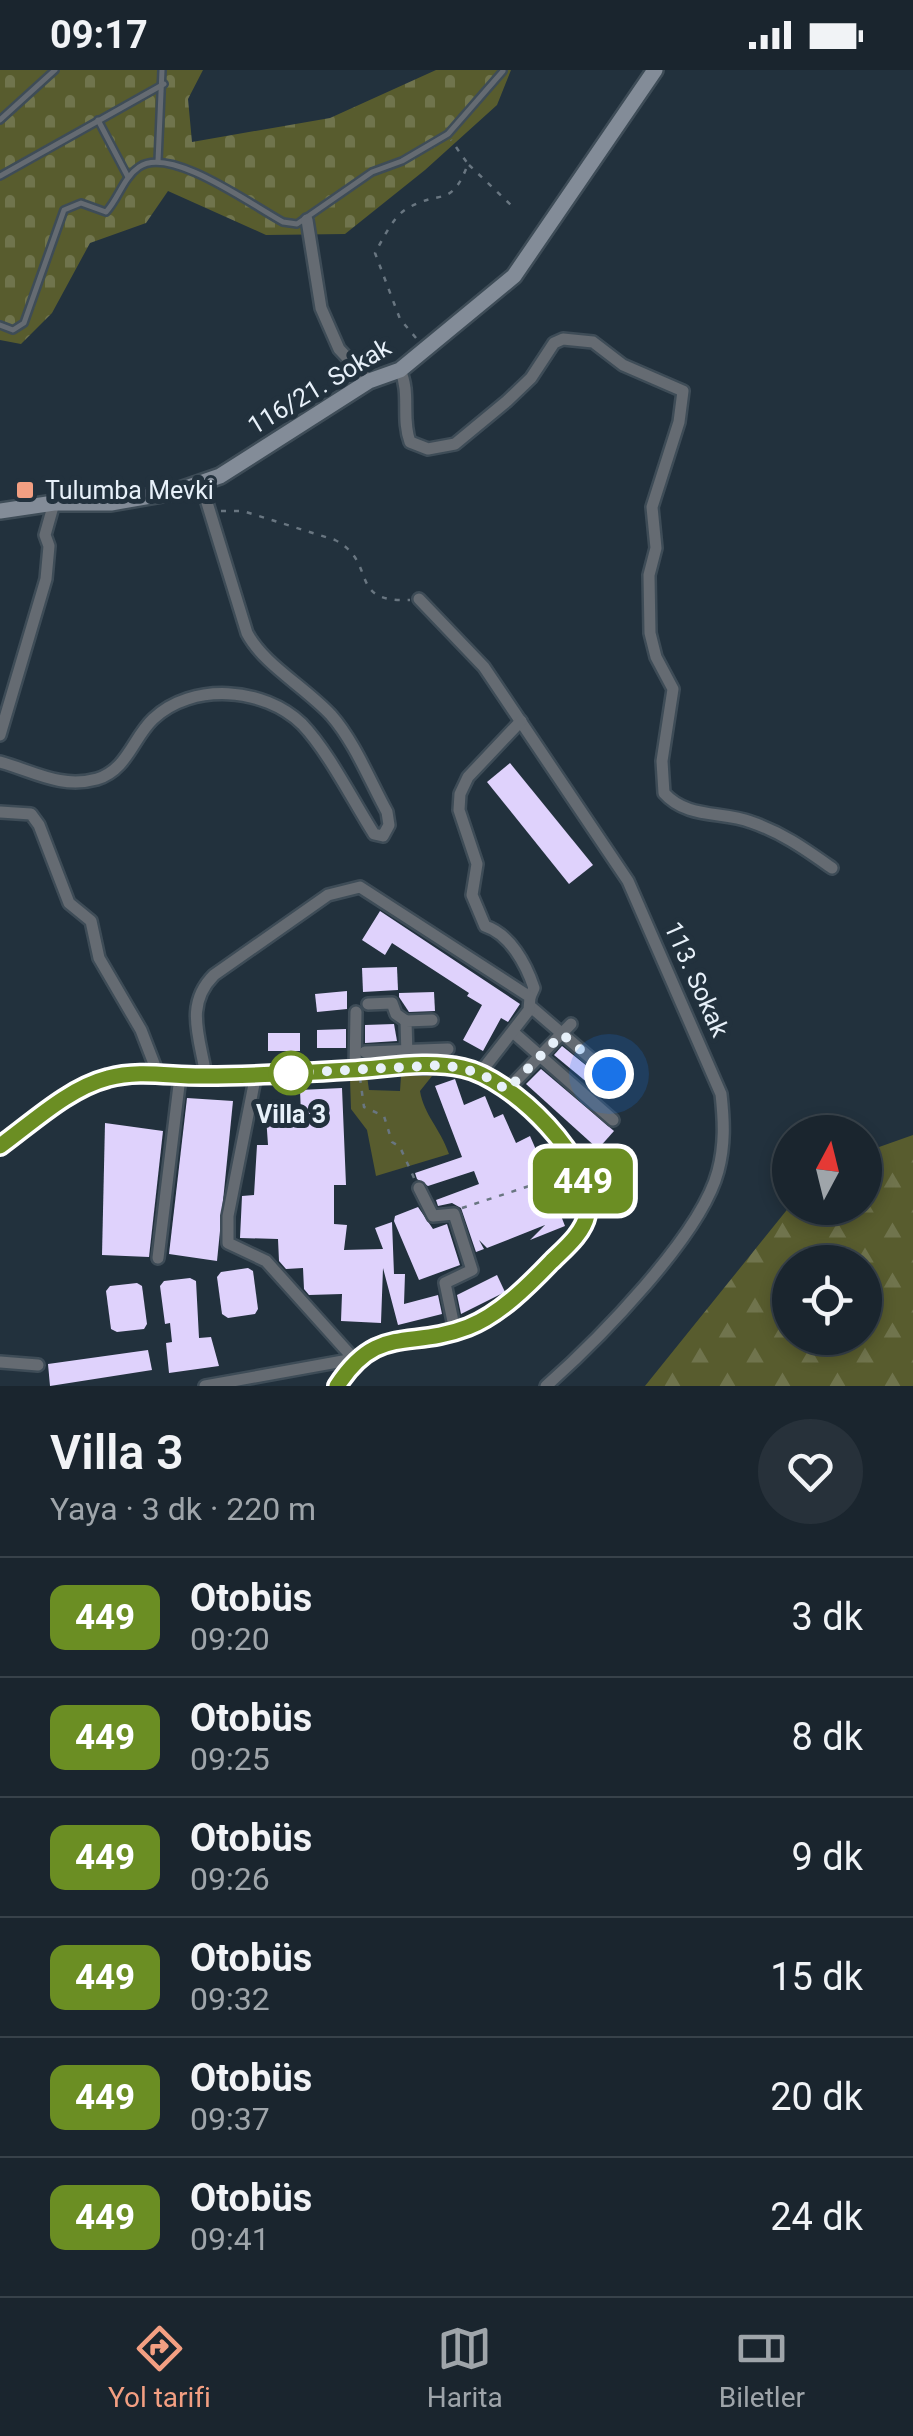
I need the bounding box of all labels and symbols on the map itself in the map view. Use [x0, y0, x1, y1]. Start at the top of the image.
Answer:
street label: 116/21. Sokak [243, 332, 396, 440]
place label: Tulumba Mevki [45, 476, 214, 505]
marker: Tulumba Mevki [14, 479, 36, 501]
street label: 113. Sokak [658, 917, 735, 1042]
your location [584, 1049, 634, 1099]
marker: Villa 3 [270, 1052, 312, 1094]
place label: Villa 3 [256, 1100, 326, 1129]
north arrow [772, 1115, 882, 1225]
line badge: 449 [526, 1148, 640, 1214]

